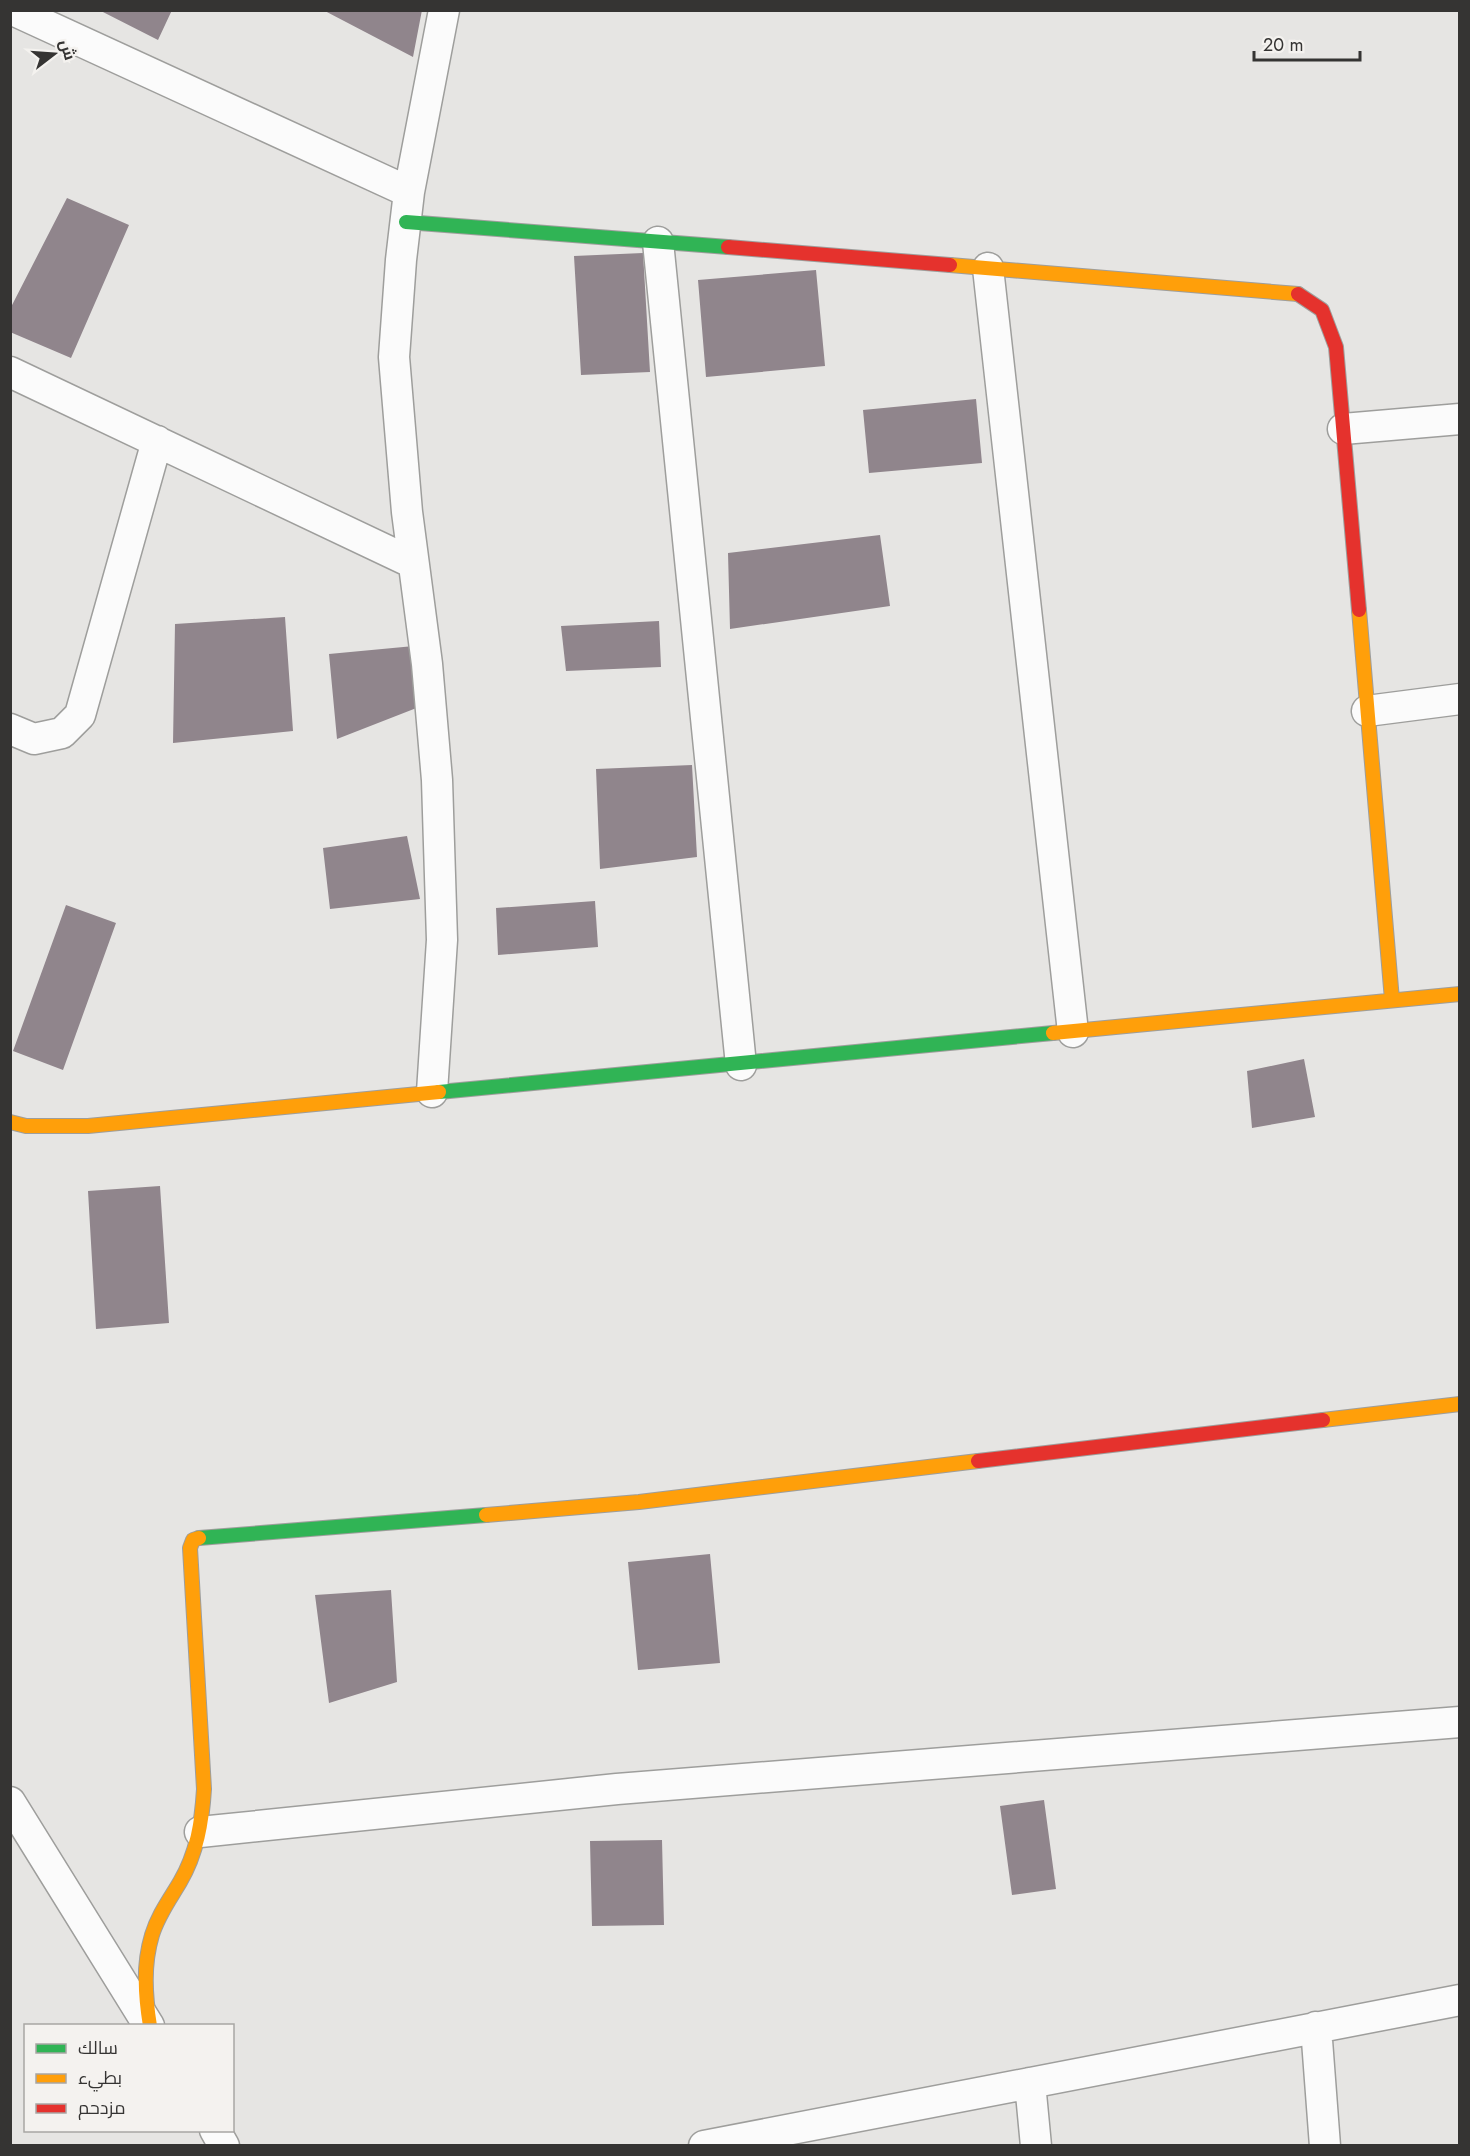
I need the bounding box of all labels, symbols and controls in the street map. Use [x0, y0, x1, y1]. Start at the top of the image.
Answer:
north arrow [24, 24, 84, 84]
scale bar [1254, 24, 1360, 62]
text: 20 m [1263, 32, 1303, 58]
text: ش [54, 37, 82, 63]
legend [24, 2024, 234, 2132]
text: سالك [78, 2035, 118, 2061]
text: بطيء [78, 2065, 122, 2092]
text: مزدحم [78, 2095, 126, 2121]

